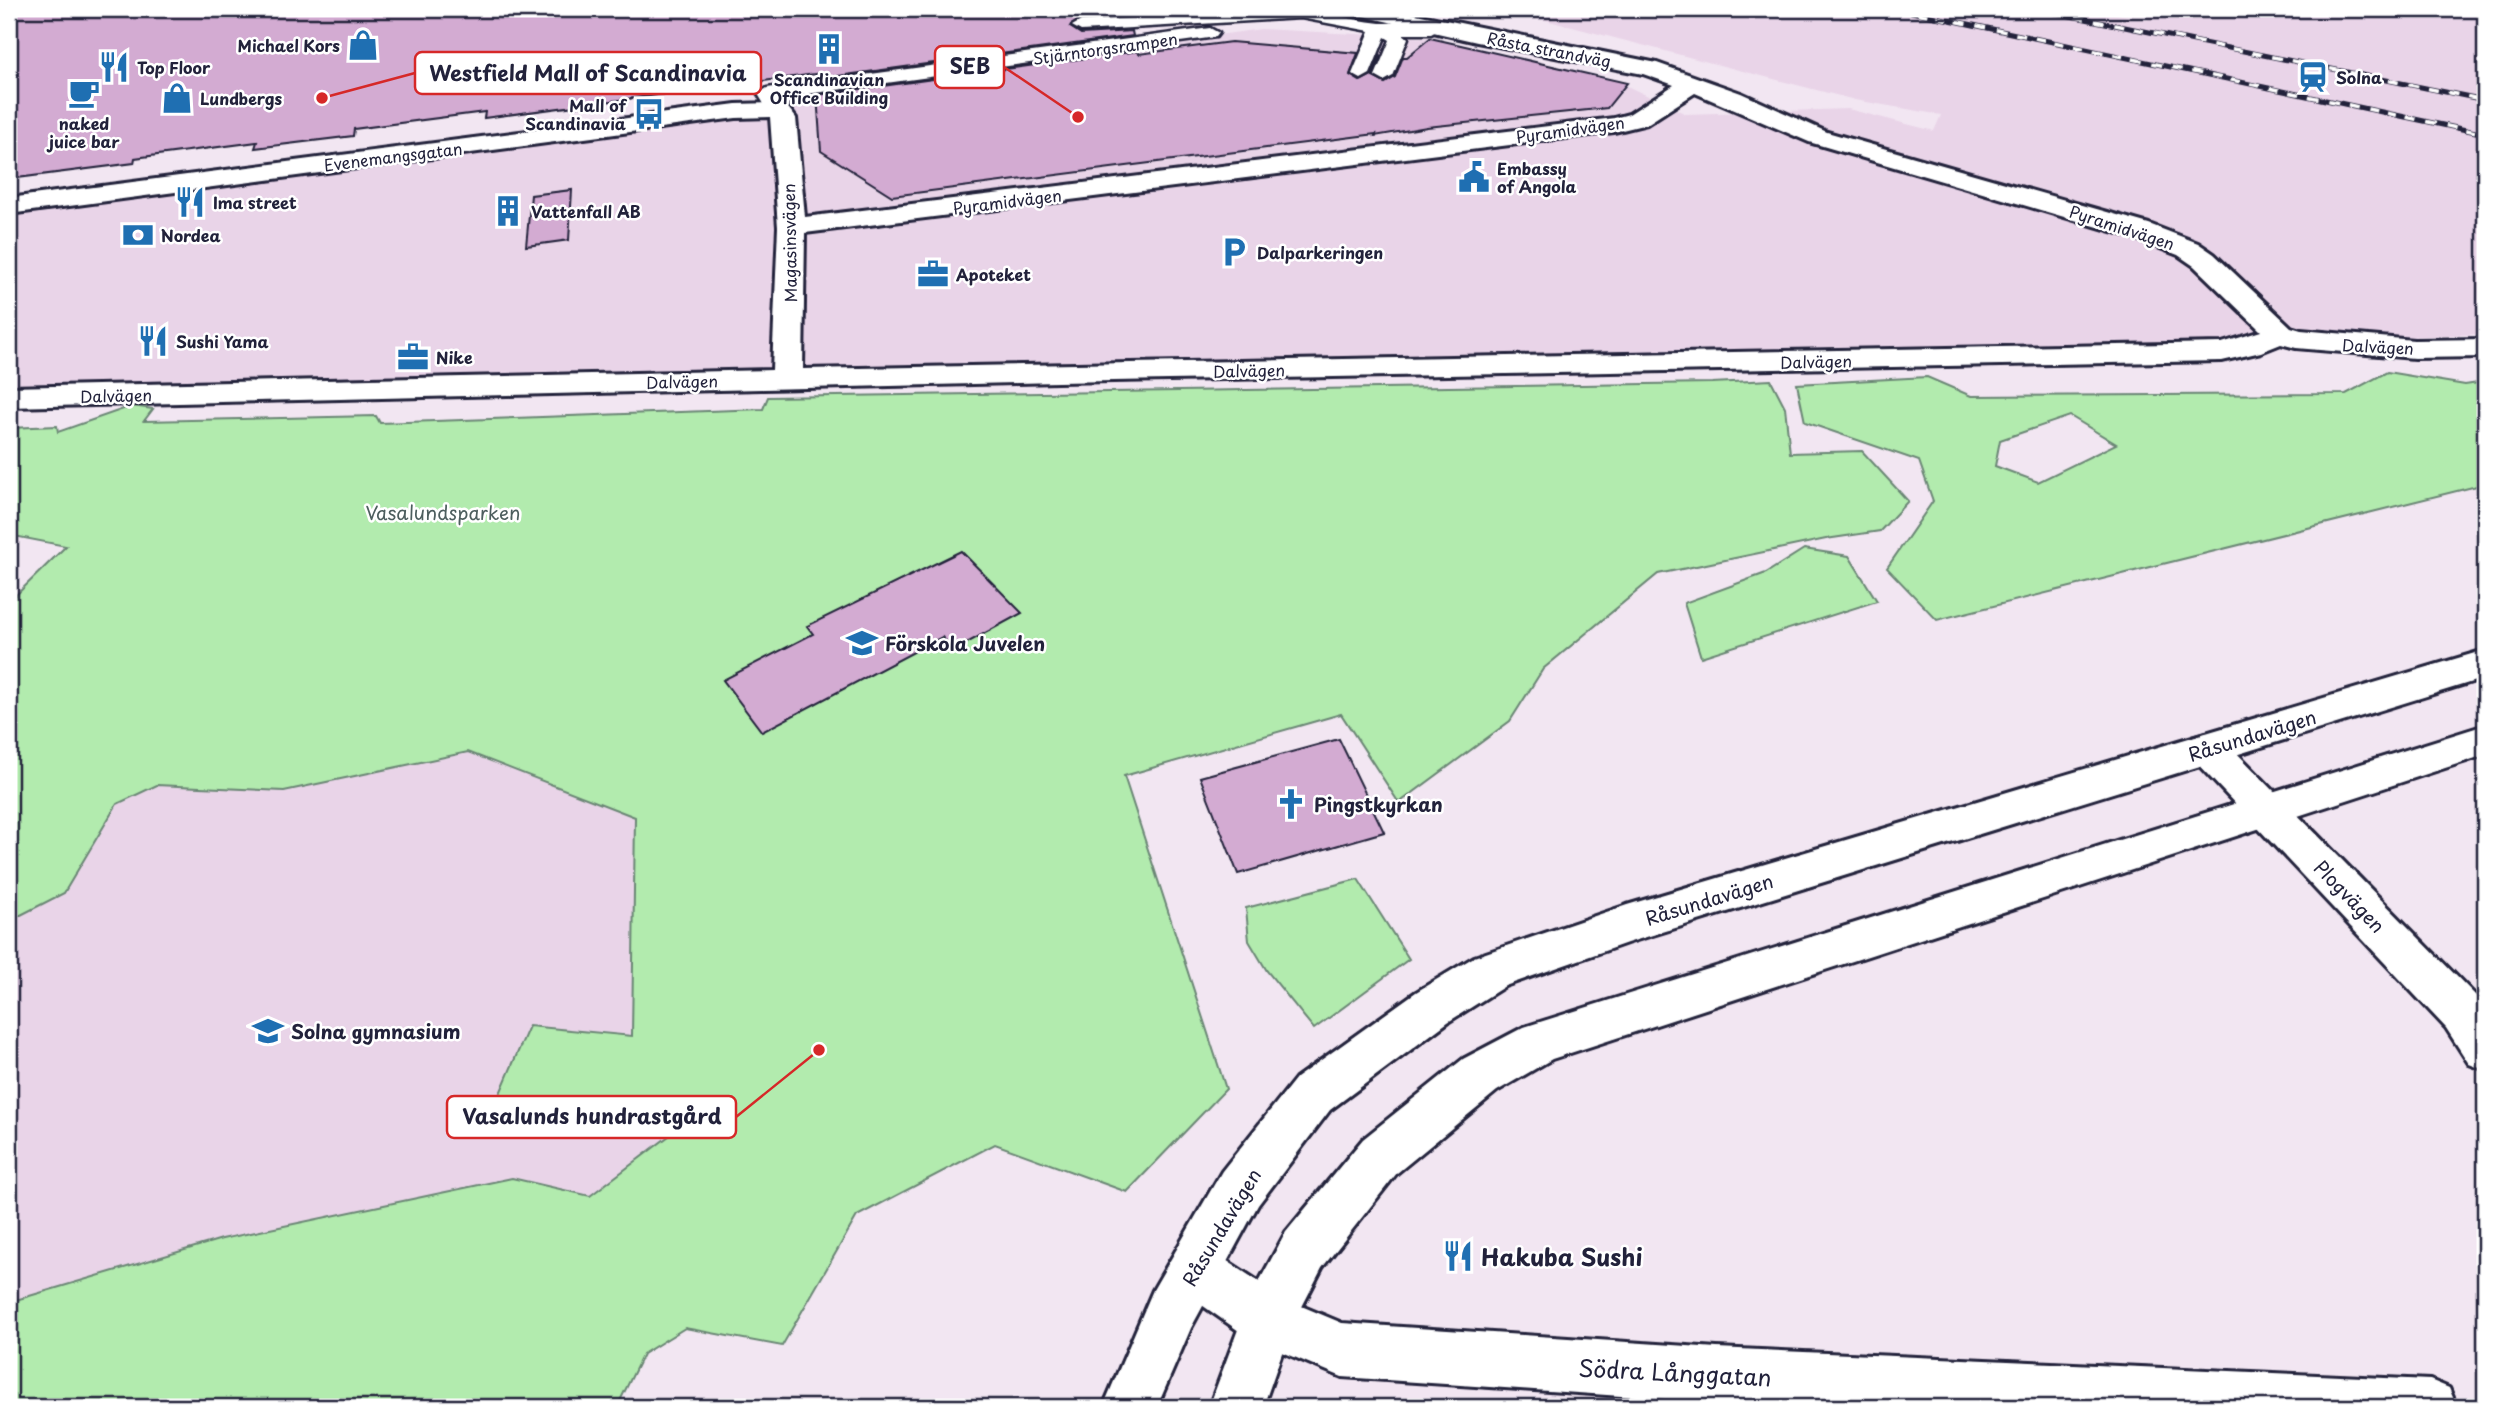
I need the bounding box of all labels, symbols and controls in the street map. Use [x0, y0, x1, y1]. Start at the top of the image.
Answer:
street label: Råsta strandväg [1485, 25, 1613, 73]
street label: Stjärntorgsrampen [1031, 26, 1179, 70]
shop icon: Michael Kors [346, 28, 380, 62]
building icon: Scandinavian Office Building [812, 32, 846, 66]
place label: Michael Kors [237, 33, 340, 57]
callout: SEB [935, 46, 1004, 88]
text: SEB [950, 49, 990, 81]
restaurant icon: Top Floor [97, 50, 131, 84]
callout: Westfield Mall of Scandinavia [415, 52, 761, 94]
place label: Top Floor [137, 55, 211, 79]
text: Westfield Mall of Scandinavia [429, 56, 747, 88]
station icon: Solna [2296, 60, 2330, 94]
place label: Solna [2336, 65, 2382, 89]
place label: Scandinavian Office Building [770, 67, 888, 109]
cafe icon: naked juice bar [67, 76, 101, 110]
shop icon: Lundbergs [160, 81, 194, 115]
place label: Lundbergs [200, 86, 282, 110]
place label: Mall of Scandinavia [525, 93, 627, 135]
bus stop icon: Mall of Scandinavia [632, 97, 666, 131]
street label: Pyramidvägen [1514, 109, 1626, 149]
place label: naked juice bar [46, 111, 120, 153]
street label: Evenemangsgatan [322, 136, 464, 176]
place label: Embassy of Angola [1497, 156, 1577, 198]
public building icon: Embassy of Angola [1457, 160, 1491, 194]
street label: Pyramidvägen [951, 182, 1063, 220]
street label: Magasinsvägen [776, 183, 802, 303]
restaurant icon: Ima street [173, 185, 207, 219]
place label: Ima street [213, 190, 297, 214]
building icon: Vattenfall AB [491, 194, 525, 228]
place label: Vattenfall AB [531, 199, 641, 223]
street label: Pyramidvägen [2066, 199, 2178, 255]
bank icon: Nordea [121, 218, 155, 252]
place label: Nordea [161, 223, 221, 247]
parking icon: Dalparkeringen [1217, 235, 1251, 269]
place label: Dalparkeringen [1257, 240, 1383, 264]
office icon: Apoteket [916, 257, 950, 291]
place label: Apoteket [956, 262, 1031, 286]
restaurant icon: Sushi Yama [136, 324, 170, 358]
place label: Sushi Yama [176, 329, 269, 353]
street label: Dalvägen [2342, 332, 2414, 360]
office icon: Nike [396, 340, 430, 374]
place label: Nike [436, 345, 473, 369]
street label: Dalvägen [1780, 348, 1852, 374]
street label: Dalvägen [1213, 357, 1285, 383]
street label: Dalvägen [646, 368, 718, 394]
street label: Dalvägen [80, 382, 152, 408]
park label: Vasalundsparken [365, 498, 521, 526]
school or university icon: Förskola Juvelen [845, 626, 879, 660]
place label: Förskola Juvelen [885, 629, 1045, 657]
street label: Råsundavägen [2184, 702, 2320, 768]
church icon: Pingstkyrkan [1274, 787, 1308, 821]
place label: Pingstkyrkan [1314, 790, 1443, 818]
street label: Plogvägen [2308, 853, 2392, 939]
street label: Råsundavägen [1641, 866, 1777, 932]
school or university icon: Solna gymnasium [251, 1014, 285, 1048]
place label: Solna gymnasium [291, 1017, 460, 1045]
callout: Vasalunds hundrastgård [447, 1096, 736, 1138]
text: Vasalunds hundrastgård [462, 1099, 722, 1131]
street label: Råsundavägen [1175, 1163, 1267, 1291]
restaurant icon: Hakuba Sushi [1441, 1239, 1475, 1273]
place label: Hakuba Sushi [1481, 1239, 1643, 1274]
street label: Södra Långgatan [1578, 1349, 1772, 1395]

